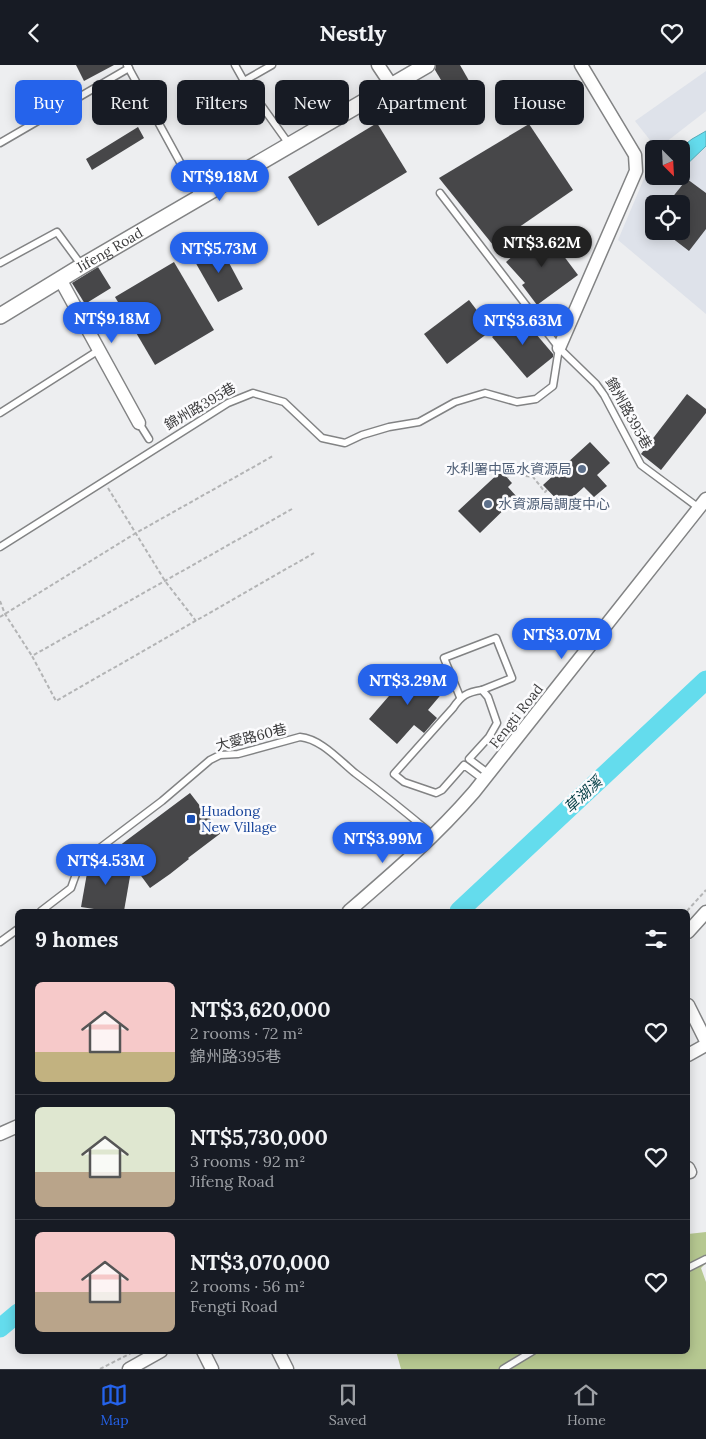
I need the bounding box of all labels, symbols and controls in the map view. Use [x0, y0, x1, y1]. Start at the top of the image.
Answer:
icon: back [20, 19, 48, 47]
text: Nestly [320, 19, 386, 47]
icon: heart [658, 19, 686, 47]
chip: Buy [15, 80, 82, 125]
chip: Rent [92, 80, 167, 125]
chip: Filters [177, 80, 265, 125]
chip: New [275, 80, 349, 125]
chip: Apartment [359, 80, 485, 125]
chip: House [495, 80, 584, 125]
north arrow [645, 140, 690, 185]
map controls [645, 140, 690, 240]
pin: NT$9.18M [168, 159, 272, 202]
text: NT$9.18M [182, 166, 258, 186]
button: locate [645, 195, 690, 240]
street label: Jifeng Road [72, 224, 146, 277]
pin: NT$3.62M [490, 225, 594, 268]
pin: NT$5.73M [167, 231, 271, 274]
text: NT$3.62M [503, 232, 581, 252]
text: NT$5.73M [181, 238, 257, 258]
pin: NT$9.18M [60, 301, 164, 344]
pin: NT$3.63M [471, 303, 575, 346]
text: NT$9.18M [74, 308, 150, 328]
text: NT$3.63M [484, 310, 562, 330]
street label: 錦州路395巷 [602, 374, 656, 452]
street label: 錦州路395巷 [161, 378, 239, 434]
place label: 水利署中區水資源局 [446, 460, 572, 478]
marker: 水利署中區水資源局 [576, 463, 588, 475]
place label: 水資源局調度中心 [498, 495, 610, 513]
marker: 水資源局調度中心 [482, 498, 494, 510]
pin: NT$3.07M [510, 617, 614, 660]
text: NT$3.07M [523, 624, 601, 644]
pin: NT$3.29M [356, 663, 460, 706]
text: NT$3.29M [369, 670, 447, 690]
street label: Fengti Road [485, 680, 547, 752]
street label: 大愛路60巷 [214, 719, 288, 755]
water label: 草湖溪 [560, 771, 607, 817]
place label: Huadong New Village [201, 802, 277, 836]
marker: Huadong New Village [185, 813, 197, 825]
pin: NT$3.99M [331, 821, 435, 864]
text: NT$3.99M [344, 828, 422, 848]
pin: NT$4.53M [54, 843, 158, 886]
text: NT$4.53M [67, 850, 145, 870]
icon: filters [642, 925, 670, 953]
text: 9 homes [35, 926, 118, 953]
text: NT$3,620,000 [190, 996, 331, 1023]
icon: home [75, 1002, 135, 1062]
icon: heart [642, 1018, 670, 1046]
text: 2 rooms · 72 m² [190, 1023, 303, 1043]
text: 錦州路395巷 [190, 1046, 281, 1066]
text: NT$5,730,000 [190, 1124, 328, 1151]
icon: home [75, 1127, 135, 1187]
icon: heart [642, 1143, 670, 1171]
text: 3 rooms · 92 m² [190, 1151, 305, 1171]
text: Jifeng Road [190, 1171, 274, 1191]
text: NT$3,070,000 [190, 1249, 330, 1276]
icon: home [75, 1252, 135, 1312]
icon: heart [642, 1268, 670, 1296]
text: 2 rooms · 56 m² [190, 1276, 305, 1296]
text: Fengti Road [190, 1296, 278, 1316]
tab: Map [100, 1381, 129, 1429]
tab: Saved [329, 1381, 367, 1429]
tab: Home [567, 1381, 606, 1429]

